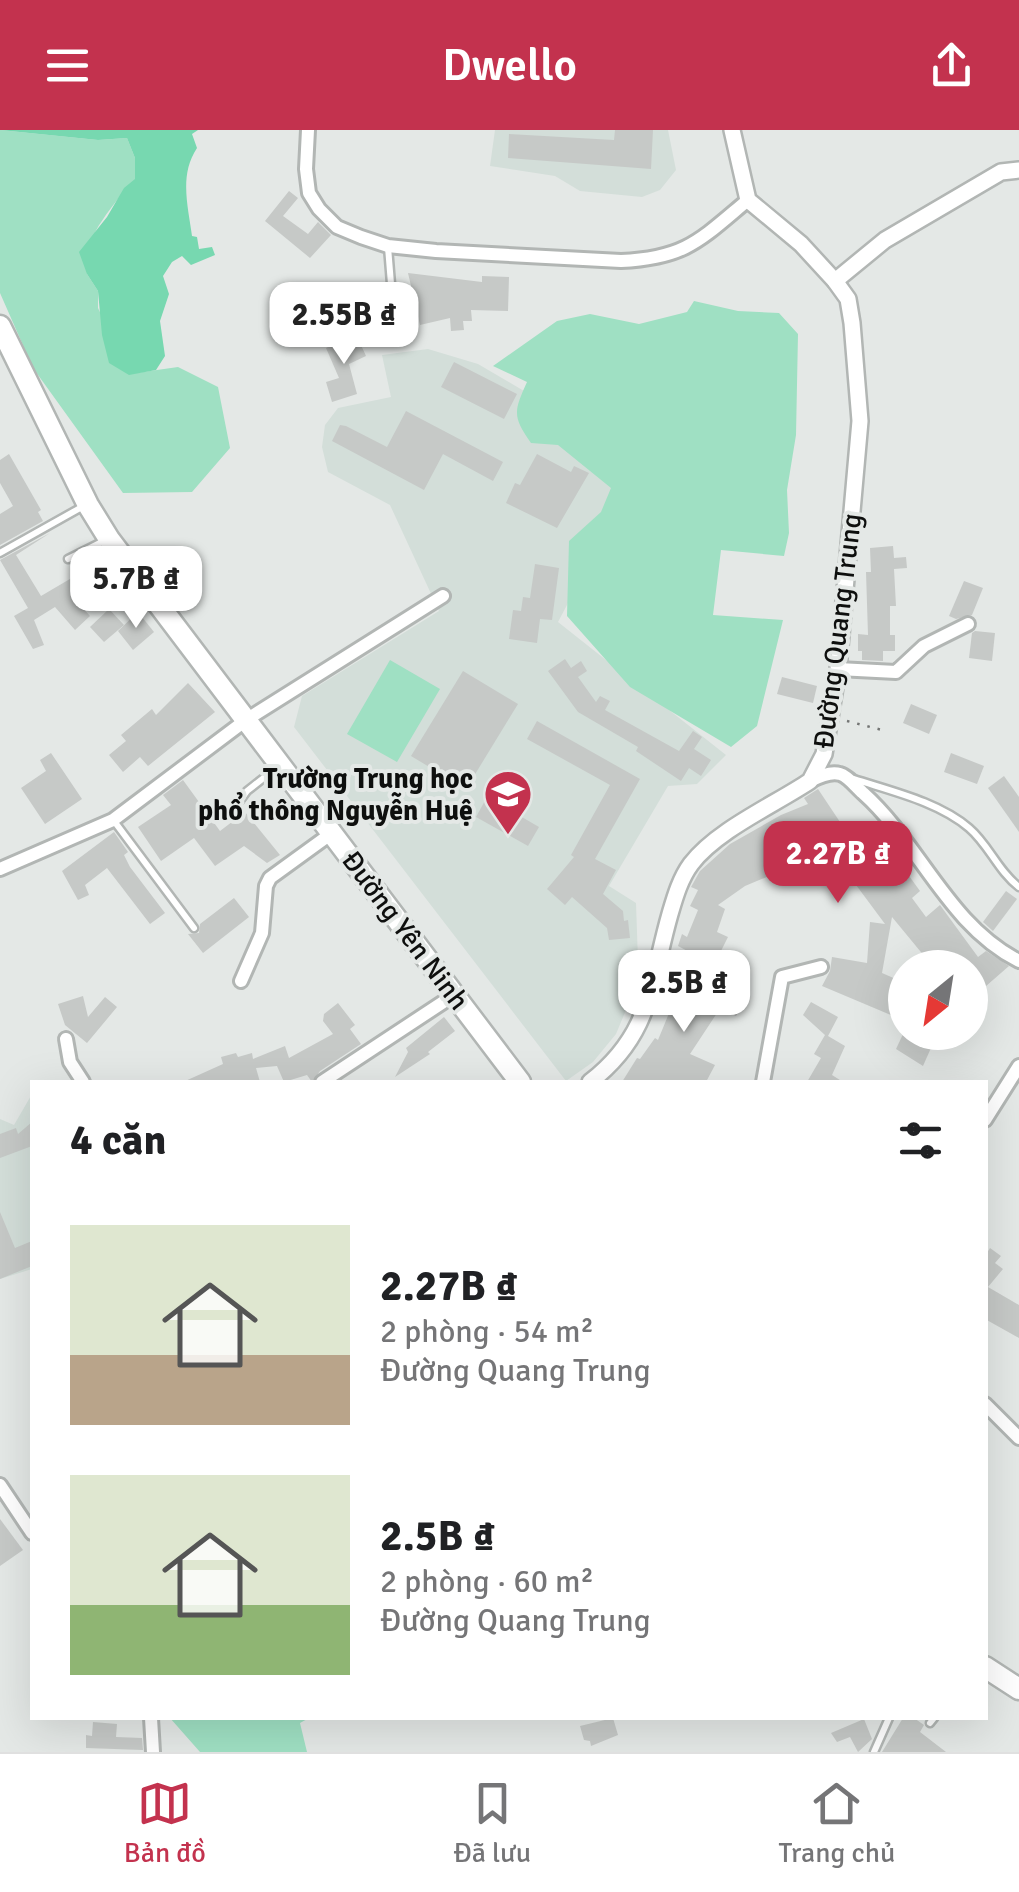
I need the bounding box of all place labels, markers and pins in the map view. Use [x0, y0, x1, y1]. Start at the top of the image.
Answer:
pin: 2.55B ₫ [252, 282, 436, 367]
pin: 5.7B ₫ [55, 546, 217, 631]
place label: Trường Trung học phổ thông Nguyễn Huệ [198, 762, 473, 828]
school or university icon: Trường Trung học phổ thông Nguyễn Huệ [482, 768, 534, 836]
pin: 2.27B ₫ [746, 821, 930, 906]
pin: 2.5B ₫ [603, 950, 765, 1035]

